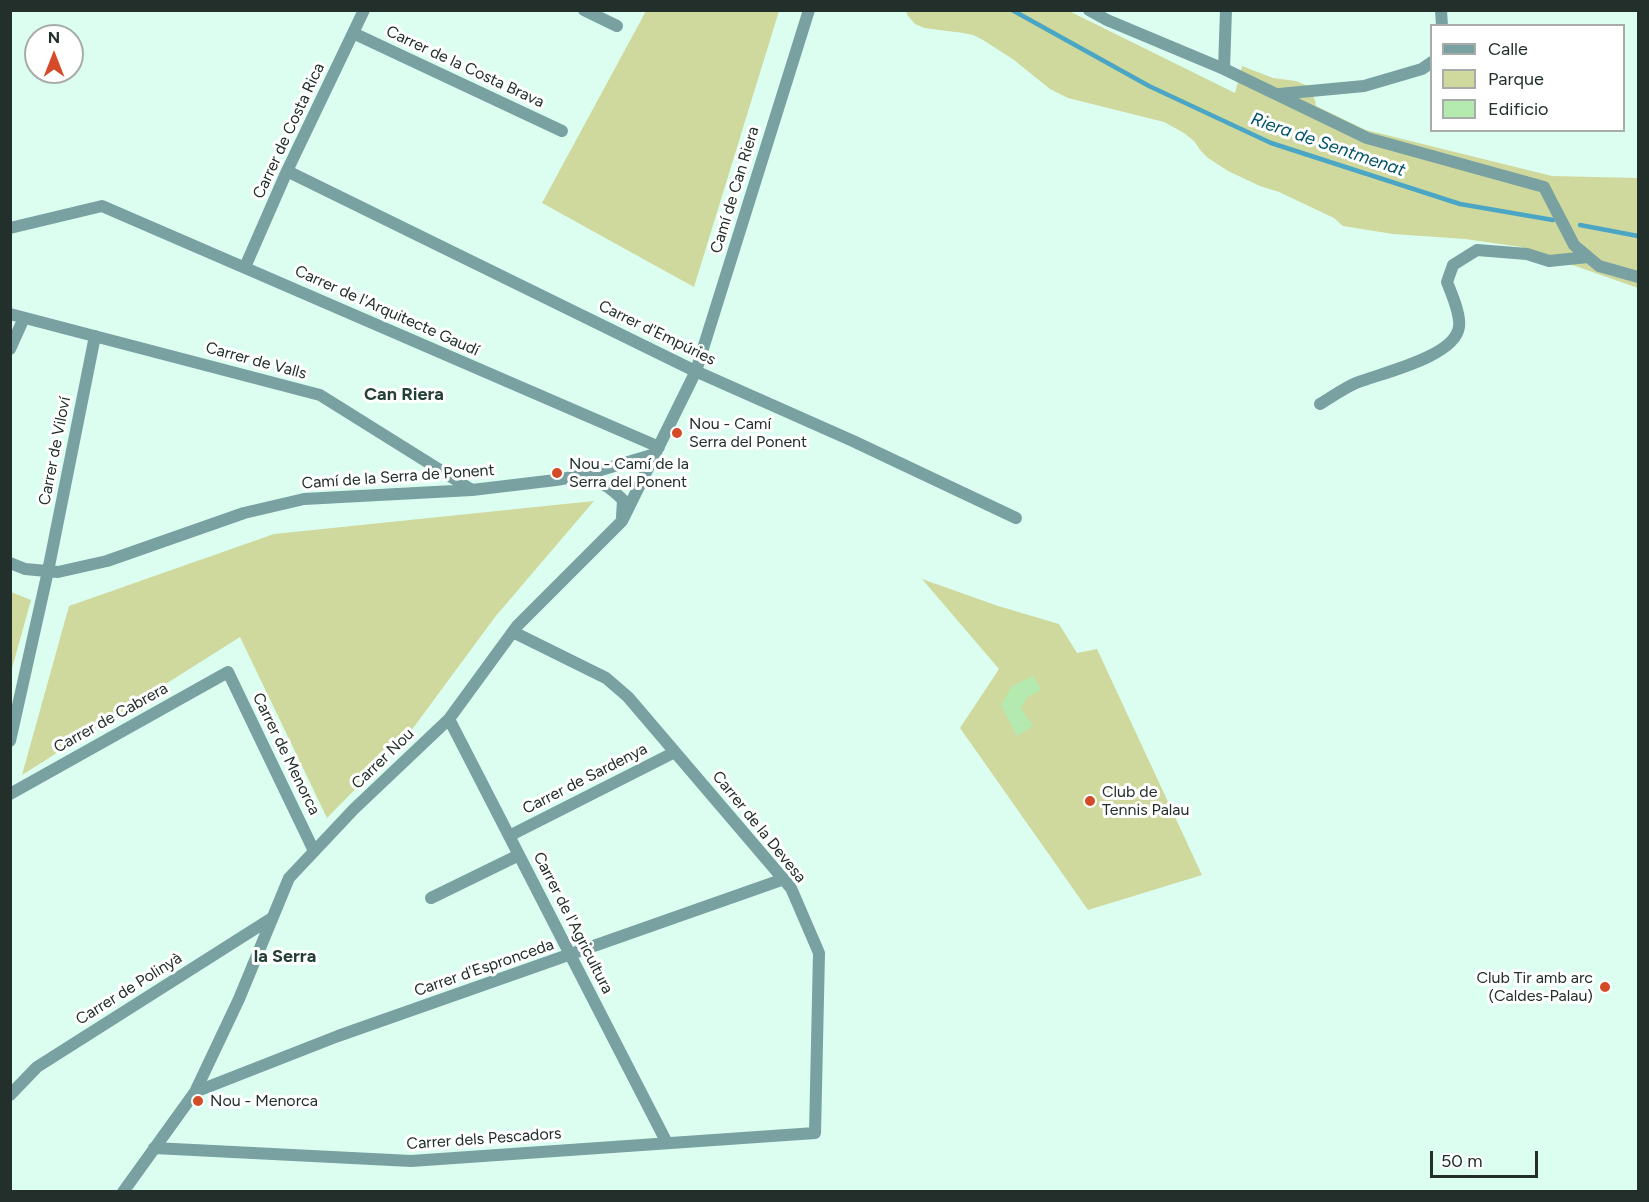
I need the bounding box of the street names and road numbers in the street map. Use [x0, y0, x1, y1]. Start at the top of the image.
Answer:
street label: Carrer de la Costa Brava [383, 22, 547, 112]
street label: Carrer de Costa Rica [249, 60, 329, 202]
street label: Camí de Can Riera [707, 124, 763, 256]
street label: Carrer de l'Arquitecte Gaudí [292, 262, 482, 360]
street label: Carrer d'Empúries [595, 296, 719, 370]
street label: Carrer de Valls [203, 338, 309, 384]
street label: Carrer de Viloví [35, 395, 75, 507]
street label: Camí de la Serra de Ponent [301, 461, 495, 493]
street label: Carrer de Cabrera [51, 679, 171, 757]
street label: Carrer de Menorca [248, 690, 324, 818]
street label: Carrer Nou [348, 725, 418, 793]
street label: Carrer de Sardenya [519, 739, 651, 819]
street label: Carrer de la Devesa [708, 767, 810, 887]
street label: Carrer de l'Agricultura [529, 849, 617, 997]
street label: Carrer d'Espronceda [412, 935, 556, 1001]
street label: Carrer de Polinyà [72, 949, 186, 1029]
street label: Carrer dels Pescadors [406, 1124, 562, 1154]

